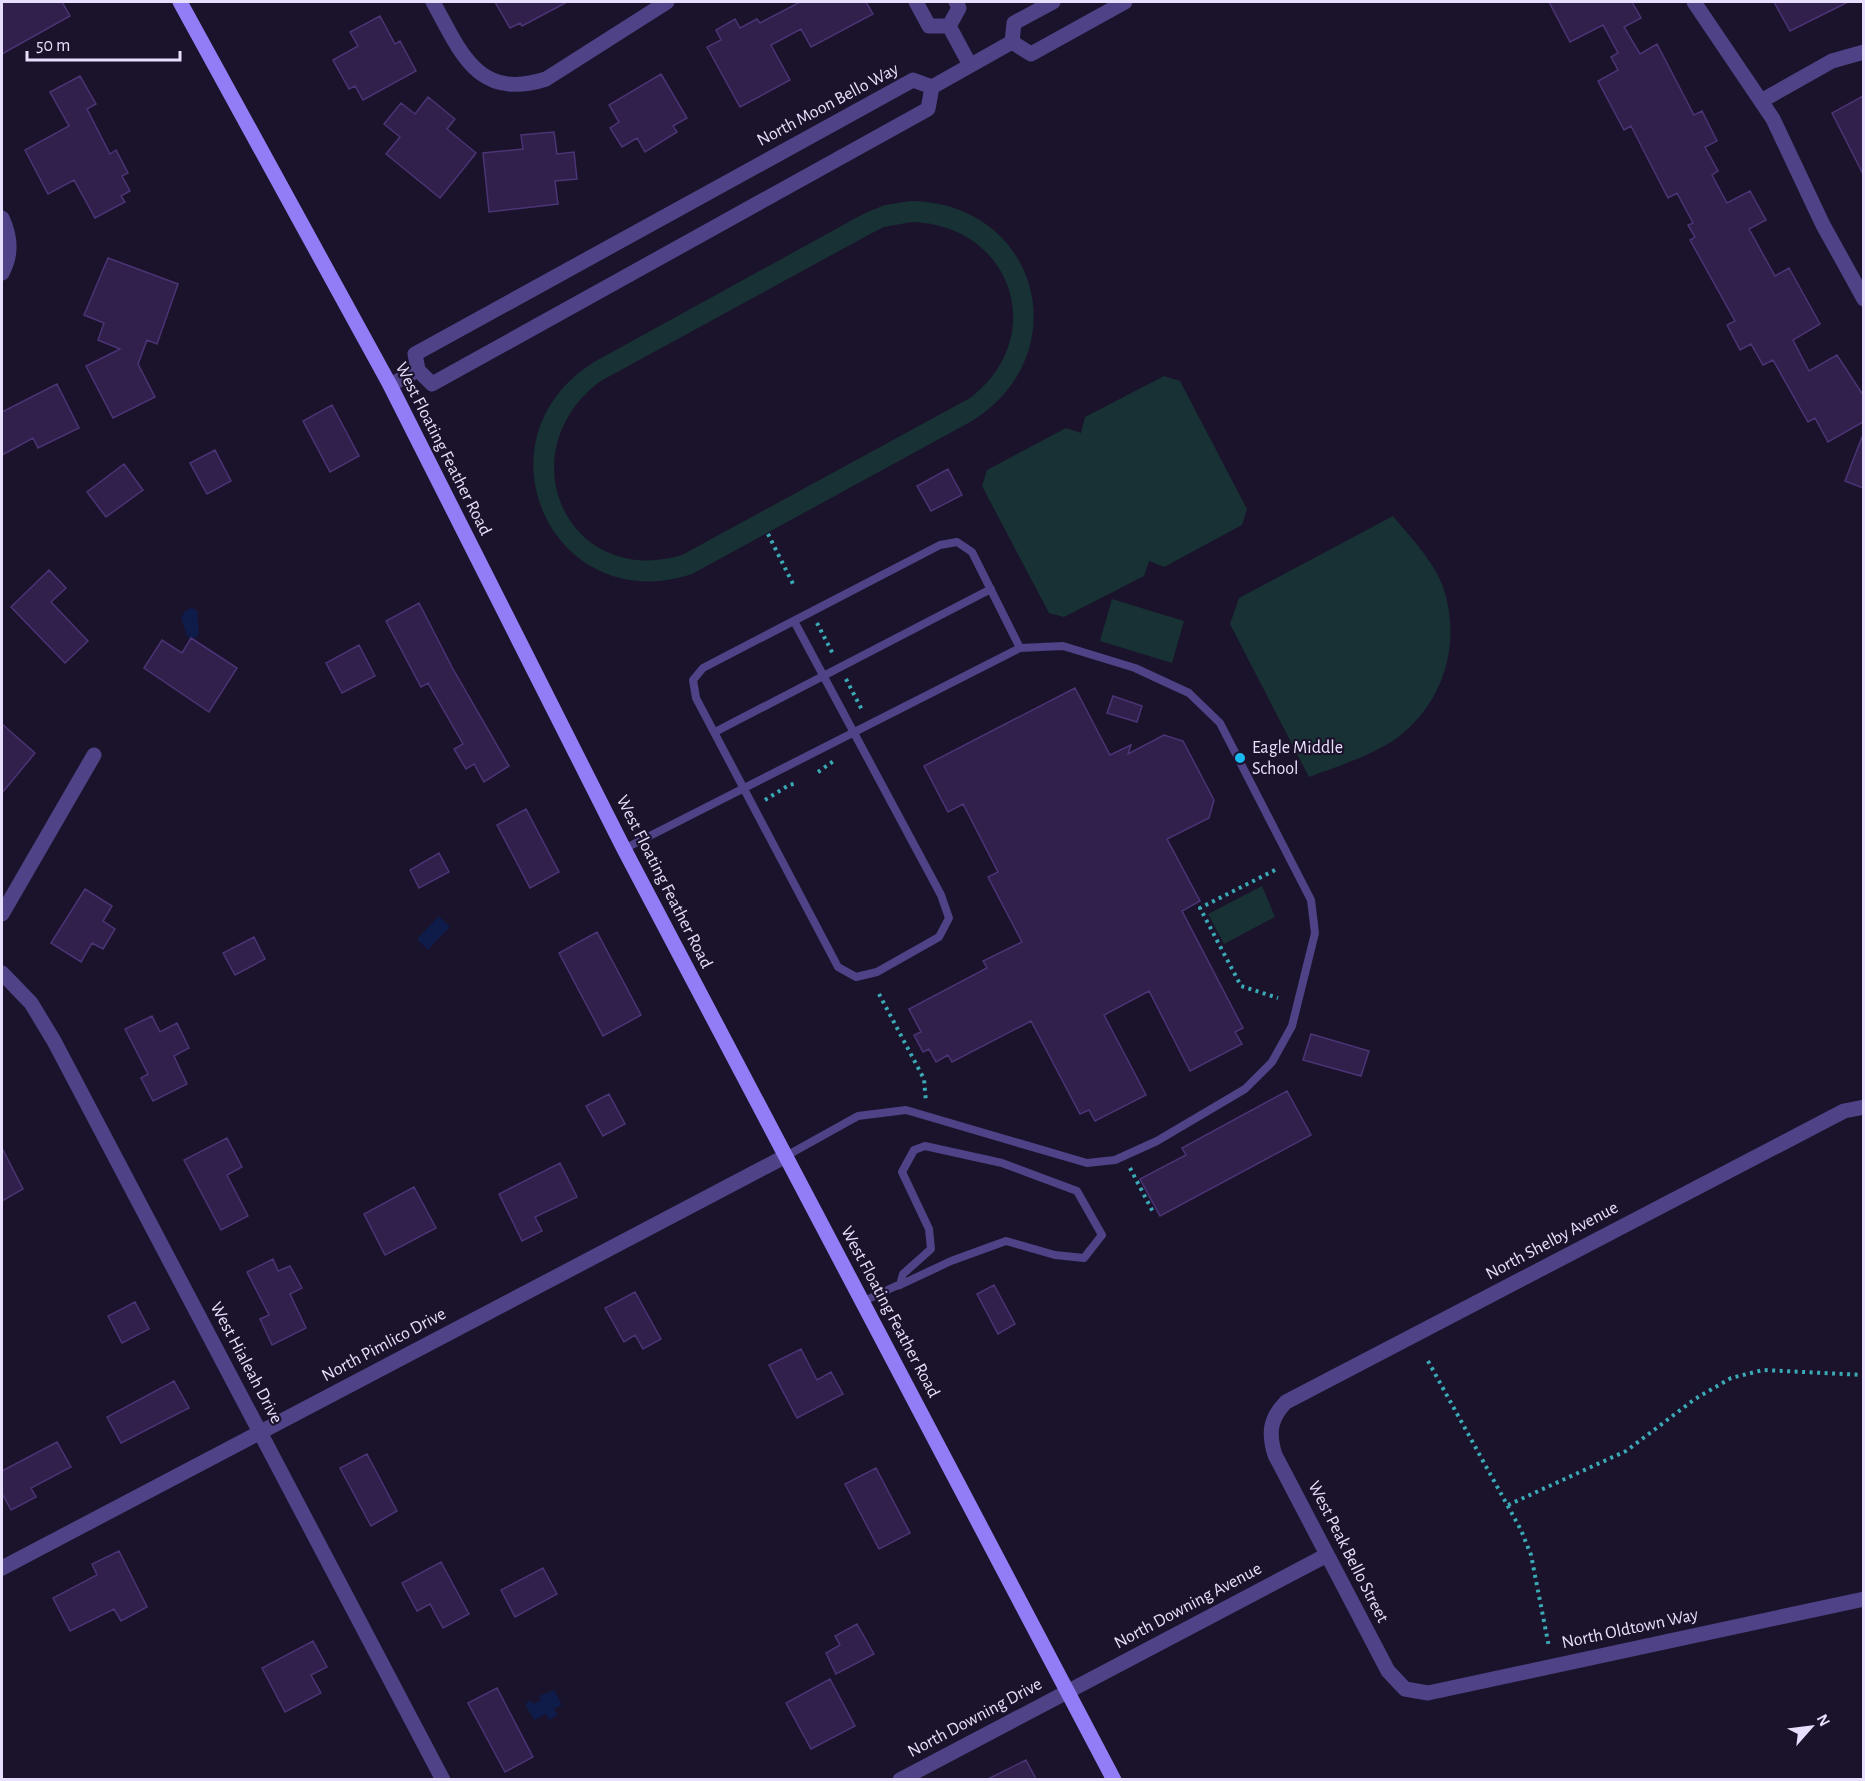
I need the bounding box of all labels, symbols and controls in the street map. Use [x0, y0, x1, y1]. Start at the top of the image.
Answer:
scale bar [27, 24, 180, 62]
text: 50 m [36, 37, 70, 55]
street label: North Moon Bello Way [754, 60, 902, 150]
street label: West Floating Feather Road [392, 360, 494, 538]
place label: Eagle Middle School [1252, 739, 1343, 778]
marker: Eagle Middle School [1233, 751, 1247, 765]
street label: West Floating Feather Road [613, 793, 715, 971]
street label: North Shelby Avenue [1483, 1199, 1621, 1283]
street label: West Floating Feather Road [837, 1223, 943, 1401]
street label: West Hialeah Drive [206, 1299, 286, 1427]
street label: North Pimlico Drive [319, 1305, 449, 1385]
street label: West Peak Bello Street [1305, 1478, 1392, 1626]
street label: North Downing Avenue [1111, 1560, 1265, 1652]
street label: North Oldtown Way [1560, 1606, 1700, 1652]
street label: North Downing Drive [905, 1675, 1045, 1761]
north arrow [1781, 1697, 1841, 1757]
text: N [1814, 1712, 1833, 1729]

